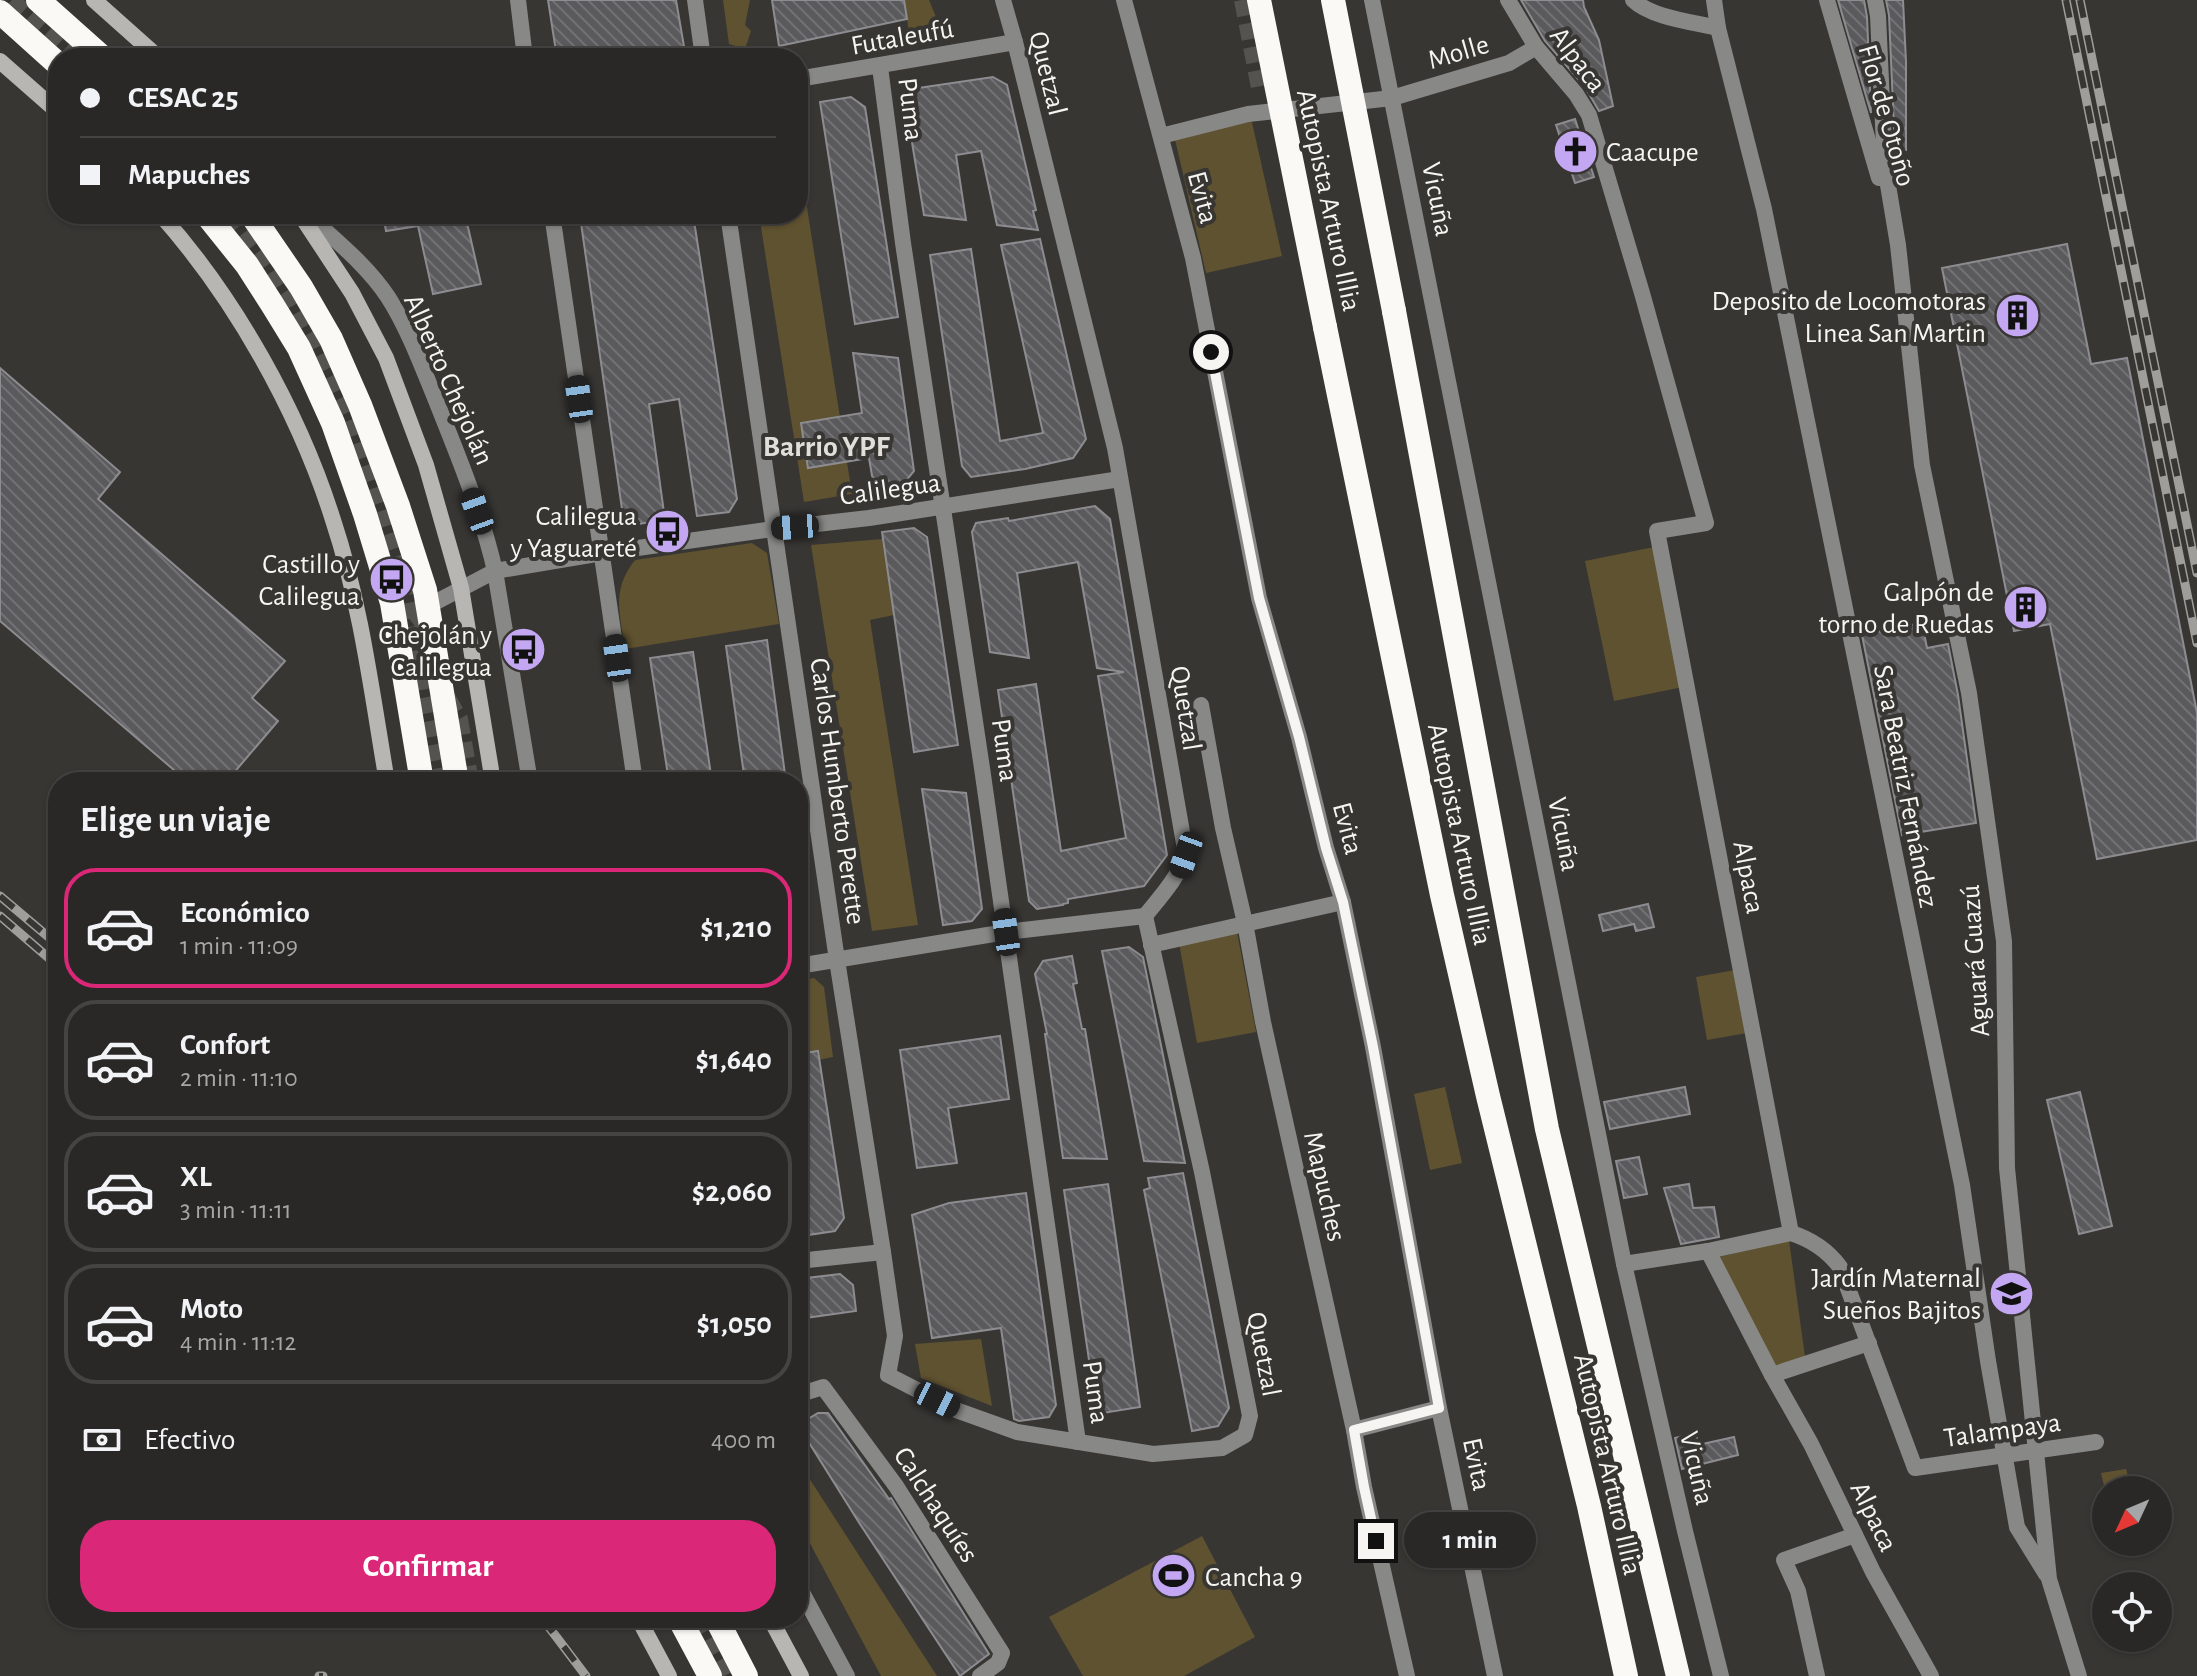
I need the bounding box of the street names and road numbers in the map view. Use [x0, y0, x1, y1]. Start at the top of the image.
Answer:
street label: Futaleufú [849, 15, 956, 61]
street label: Alpaca [1544, 22, 1611, 98]
street label: Quetzal [1023, 29, 1071, 118]
street label: Molle [1425, 31, 1492, 75]
street label: Flor de Otoño [1852, 41, 1920, 190]
street label: Puma [892, 76, 928, 143]
street label: Autopista Arturo Illia [1291, 87, 1365, 314]
street label: Vicuña [1416, 160, 1458, 239]
street label: Evita [1182, 168, 1222, 227]
street label: Alberto Chejolán [398, 290, 498, 469]
street label: Calilegua [838, 469, 943, 511]
street label: Carlos Humberto Perette [804, 656, 870, 926]
street label: Sara Beatriz Fernández [1868, 663, 1942, 910]
street label: Quetzal [1165, 664, 1206, 753]
street label: Puma [986, 717, 1022, 784]
street label: Autopista Arturo Illia [1422, 721, 1496, 948]
street label: Vicuña [1542, 795, 1584, 874]
street label: Evita [1327, 799, 1367, 858]
street label: Alpaca [1727, 839, 1769, 916]
street label: Aguará Guazú [1957, 884, 1995, 1038]
street label: Mapuches [1298, 1129, 1350, 1244]
street label: Quetzal [1241, 1310, 1285, 1399]
street label: Autopista Arturo Illia [1568, 1351, 1646, 1578]
street label: Puma [1077, 1359, 1113, 1426]
street label: Talampaya [1942, 1409, 2063, 1453]
street label: Vicuña [1674, 1429, 1718, 1508]
street label: Evita [1457, 1436, 1495, 1493]
street label: Calchaquíes [888, 1442, 983, 1568]
street label: Alpaca [1844, 1478, 1902, 1556]

